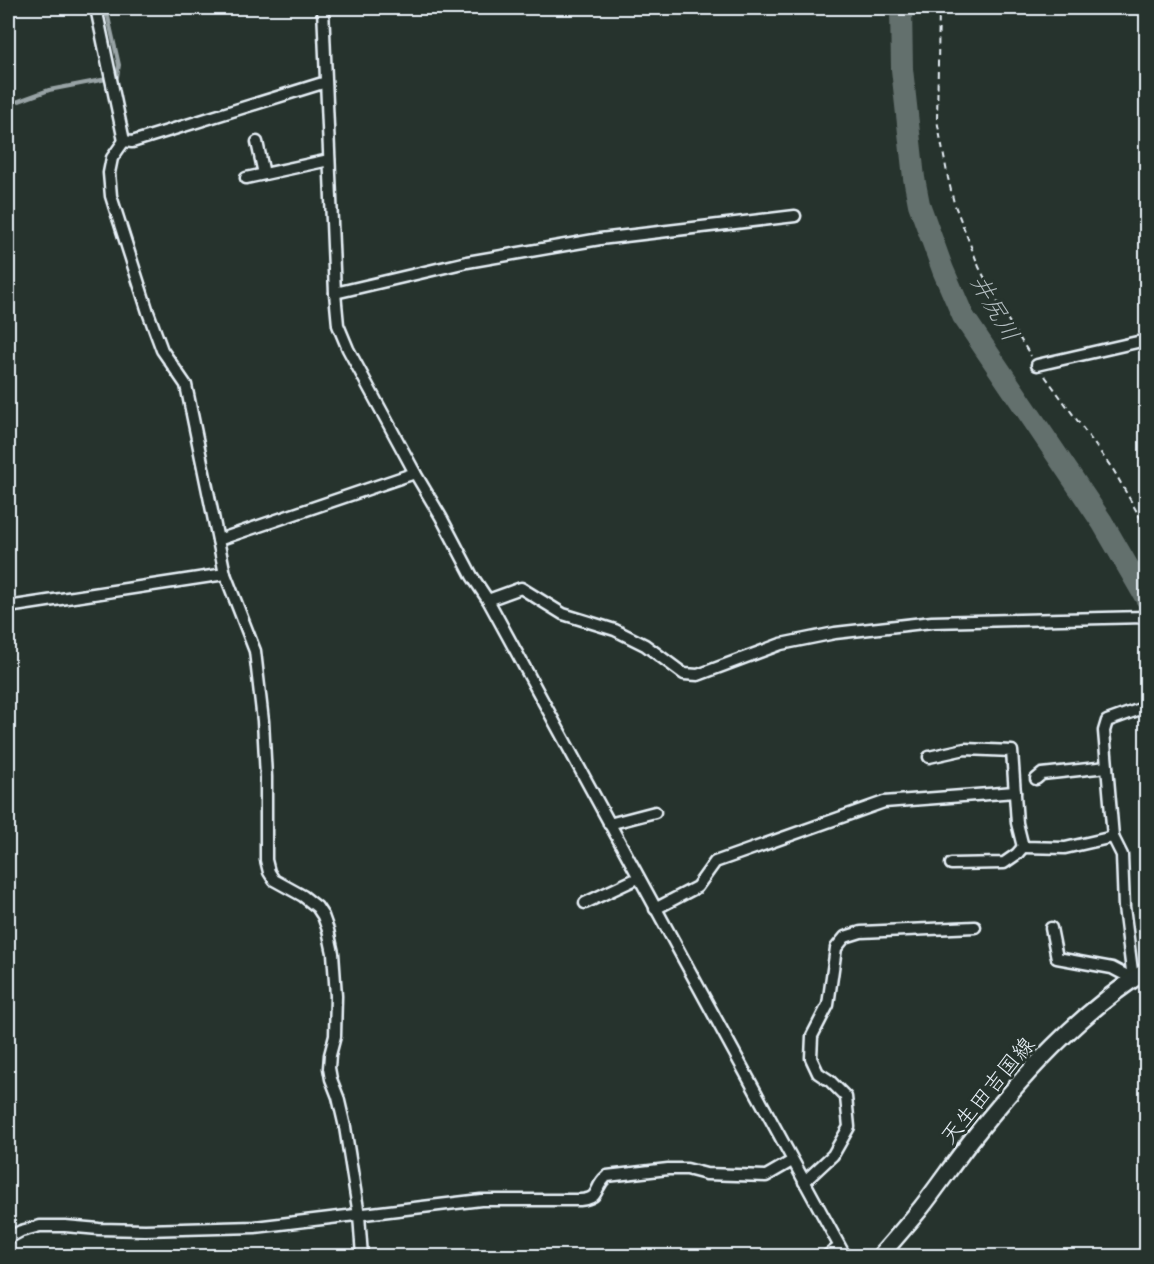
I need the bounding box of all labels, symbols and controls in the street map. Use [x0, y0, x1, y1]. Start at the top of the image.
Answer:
water label: 井尻川 [963, 269, 1027, 347]
street label: 天生田吉国線 [934, 1030, 1041, 1150]

